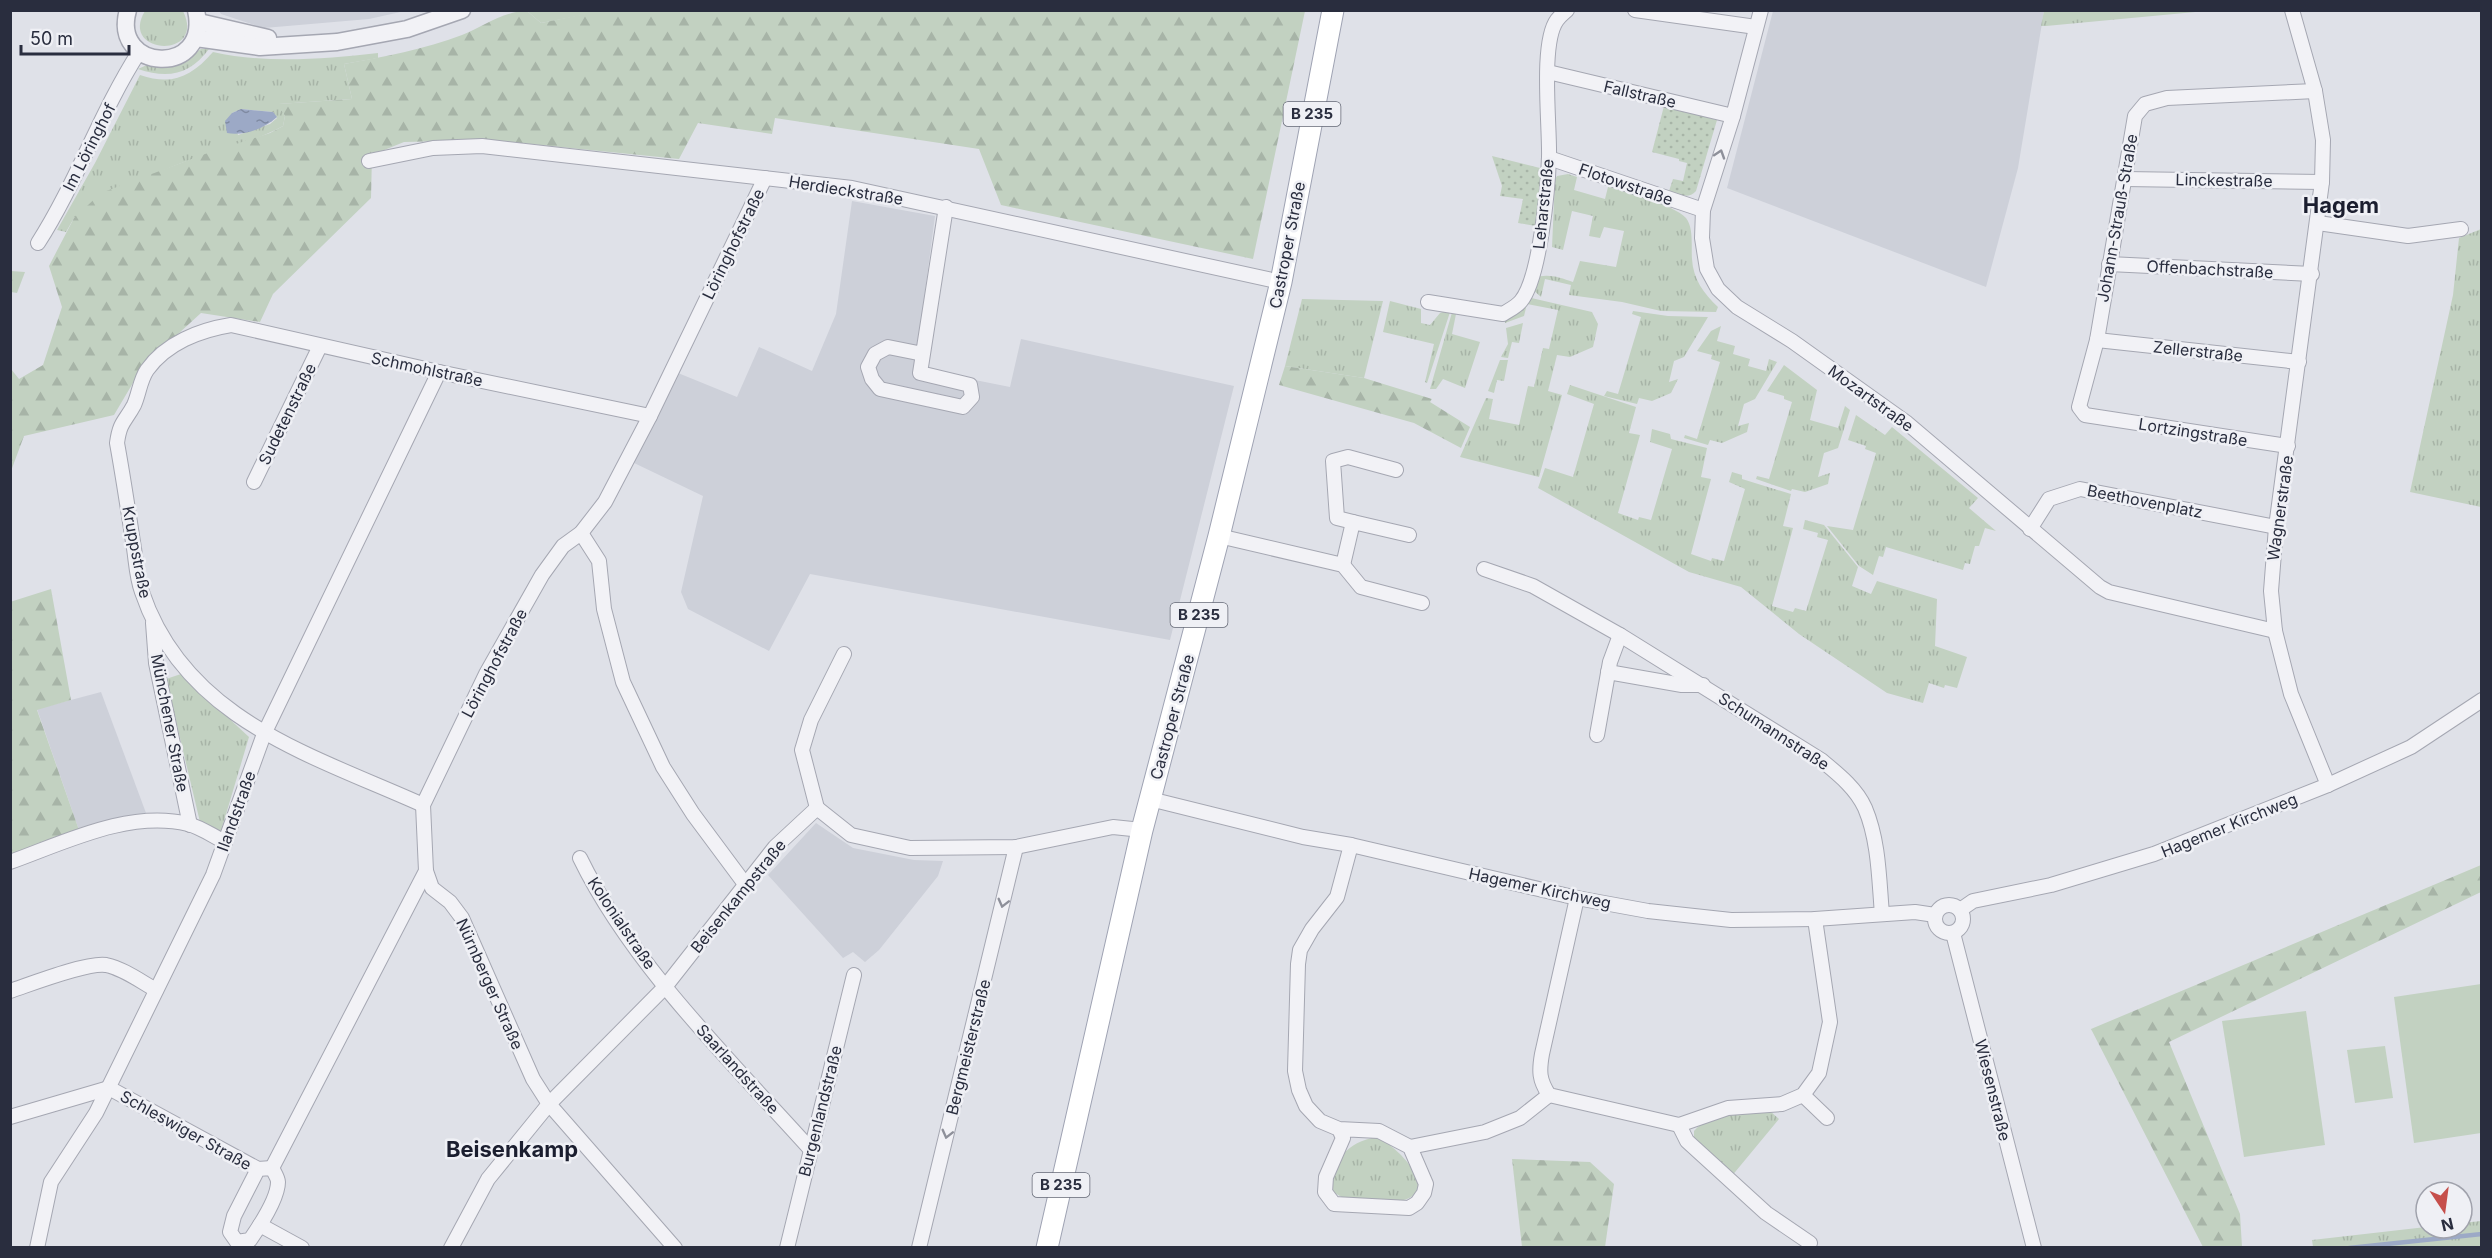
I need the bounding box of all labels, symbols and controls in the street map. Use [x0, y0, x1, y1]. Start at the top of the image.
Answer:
scale bar [21, 18, 129, 56]
text: 50 m [30, 28, 73, 49]
street label: Fallstraße [1602, 76, 1678, 112]
street label: Im Löringhof [58, 100, 120, 194]
road number: B 235 [1284, 102, 1340, 126]
street label: Johann-Strauß-Straße [2092, 132, 2142, 304]
one-way arrow [1713, 149, 1726, 160]
street label: Leharstraße [1528, 158, 1558, 250]
street label: Flotowstraße [1576, 159, 1676, 209]
street label: Linckestraße [2175, 169, 2273, 191]
street label: Herdieckstraße [787, 171, 905, 209]
street label: Castroper Straße [1265, 180, 1309, 310]
street label: Löringhofstraße [698, 185, 768, 303]
district label: Hagem [2303, 192, 2379, 218]
street label: Offenbachstraße [2146, 256, 2274, 282]
street label: Zellerstraße [2152, 336, 2244, 366]
street label: Schmohlstraße [369, 347, 485, 391]
street label: Sudetenstraße [254, 360, 320, 468]
street label: Mozartstraße [1824, 360, 1918, 436]
street label: Lortzingstraße [2137, 414, 2249, 450]
street label: Wagnerstraße [2263, 454, 2297, 562]
street label: Beethovenplatz [2086, 480, 2204, 522]
street label: Kruppstraße [118, 504, 156, 600]
road number: B 235 [1170, 603, 1228, 627]
street label: Löringhofstraße [457, 605, 531, 721]
street label: Münchener Straße [147, 652, 193, 794]
street label: Castroper Straße [1146, 652, 1198, 782]
street label: Schumannstraße [1715, 688, 1833, 774]
street label: Ilandstraße [212, 768, 260, 854]
street label: Hagemer Kirchweg [2158, 789, 2300, 861]
street label: Beisenkampstraße [686, 835, 790, 957]
street label: Hagemer Kirchweg [1467, 863, 1613, 913]
street label: Kolonialstraße [584, 873, 660, 973]
one-way arrow [997, 898, 1010, 908]
street label: Nürnberger Straße [452, 915, 528, 1053]
street label: Bergmeisterstraße [941, 977, 995, 1117]
street label: Saarlandstraße [692, 1020, 784, 1118]
street label: Wiesenstraße [1971, 1037, 2015, 1143]
street label: Burgenlandstraße [794, 1043, 846, 1179]
street label: Schleswiger Straße [117, 1086, 255, 1174]
one-way arrow [941, 1129, 954, 1139]
district label: Beisenkamp [446, 1136, 578, 1162]
road number: B 235 [1032, 1173, 1090, 1197]
north arrow [2414, 1180, 2474, 1240]
text: N [2439, 1213, 2456, 1236]

